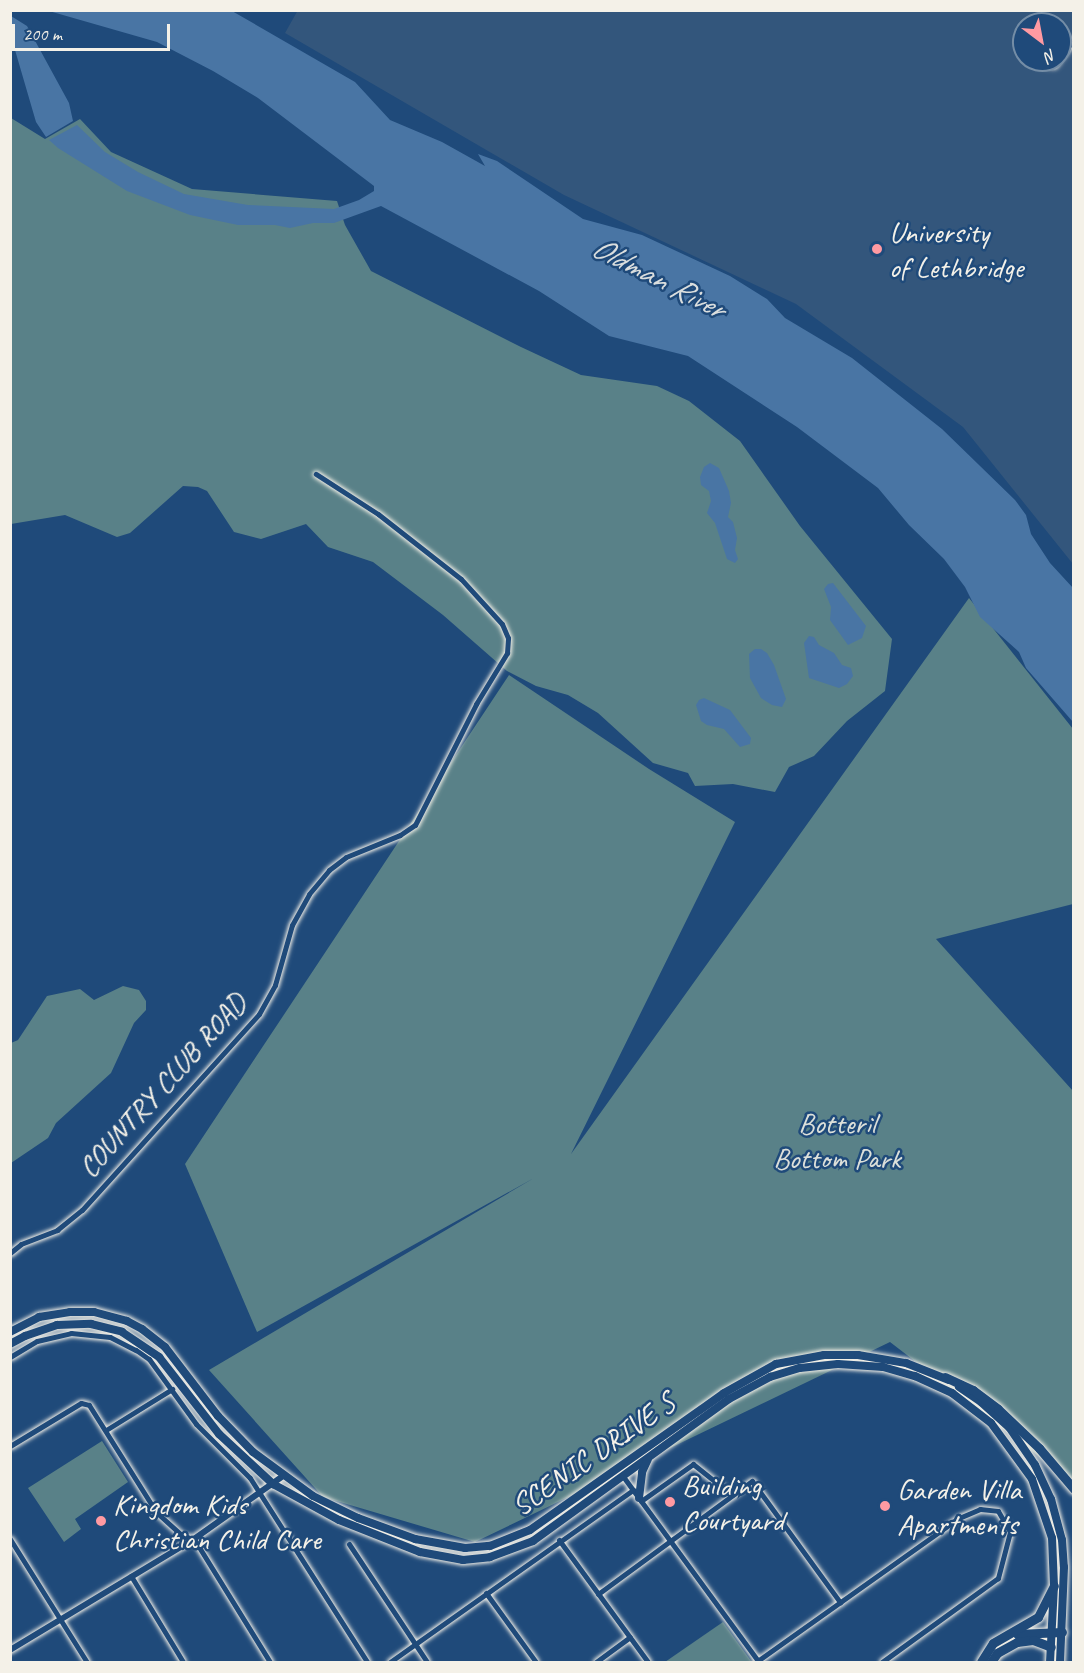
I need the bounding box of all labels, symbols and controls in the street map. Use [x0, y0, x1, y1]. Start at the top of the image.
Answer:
scale bar [15, 12, 172, 50]
north arrow [1012, 12, 1072, 72]
text: 200 m [23, 23, 62, 45]
text: N [1041, 44, 1060, 67]
place label: University of Lethbridge [889, 214, 1023, 284]
water label: Oldman River [585, 228, 731, 328]
marker: University of Lethbridge [870, 242, 884, 256]
street label: COUNTRY CLUB ROAD [69, 984, 255, 1186]
park label: Botteril Bottom Park [773, 1105, 901, 1176]
street label: SCENIC DRIVE S [504, 1384, 682, 1524]
place label: Building Courtyard [682, 1467, 784, 1538]
place label: Garden Villa Apartments [897, 1471, 1020, 1541]
place label: Kingdom Kids Christian Child Care [113, 1486, 322, 1556]
marker: Building Courtyard [663, 1495, 677, 1509]
marker: Garden Villa Apartments [878, 1499, 892, 1513]
marker: Kingdom Kids Christian Child Care [94, 1514, 108, 1528]

